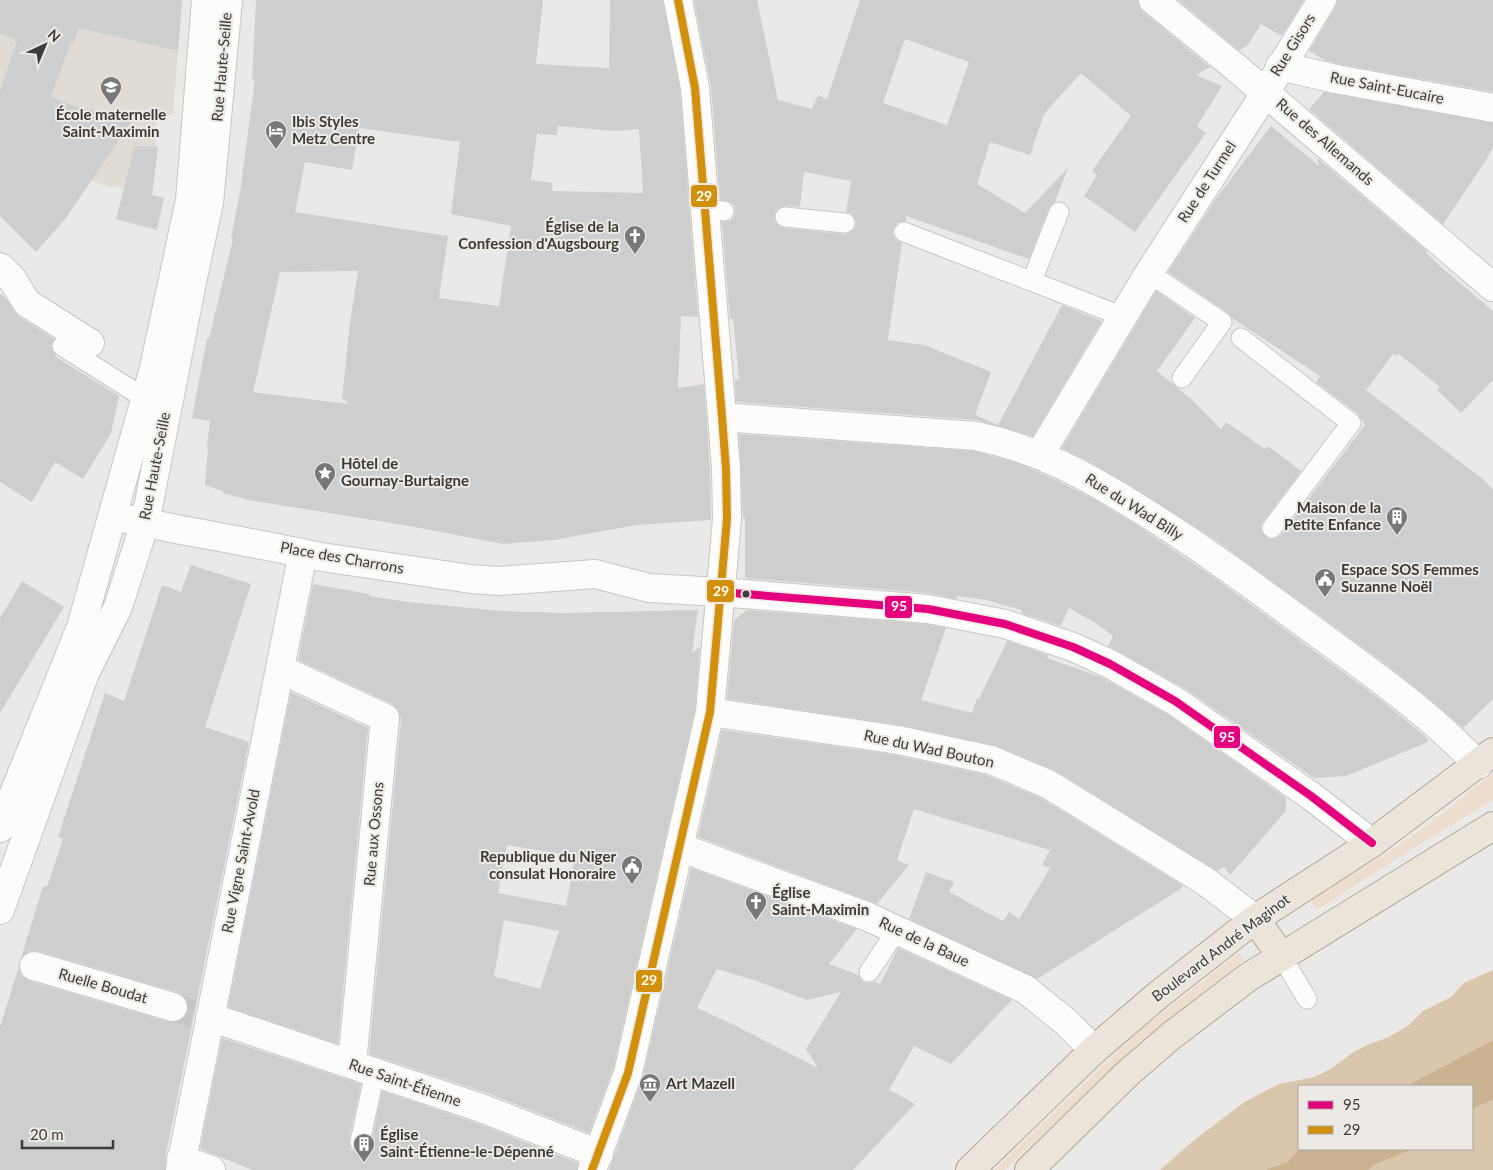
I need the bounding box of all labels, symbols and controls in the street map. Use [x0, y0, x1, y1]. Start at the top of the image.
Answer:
street label: Rue Gisors [1266, 10, 1318, 79]
street label: Rue Haute-Seille [207, 11, 235, 122]
north arrow [20, 20, 70, 70]
text: N [45, 25, 64, 45]
street label: Rue Saint-Eucaire [1329, 67, 1446, 107]
school or university icon: École maternelle Saint-Maximin [99, 75, 123, 106]
street label: Rue des Allemands [1273, 94, 1378, 189]
place label: École maternelle Saint-Maximin [56, 105, 166, 140]
place label: Ibis Styles Metz Centre [292, 112, 375, 147]
hotel icon: Ibis Styles Metz Centre [264, 119, 288, 150]
street label: Rue de Turmel [1173, 137, 1239, 226]
line badge: 29 [690, 184, 718, 208]
text: 29 [696, 187, 712, 204]
place label: Église de la Confession d'Augsbourg [458, 217, 619, 252]
church icon: Église de la Confession d'Augsbourg [623, 224, 647, 255]
street label: Rue Haute-Seille [135, 410, 173, 521]
place label: Hôtel de Gournay-Burtaigne [341, 454, 469, 489]
place icon: Hôtel de Gournay-Burtaigne [313, 461, 337, 492]
street label: Rue du Wad Billy [1082, 469, 1187, 544]
place label: Maison de la Petite Enfance [1284, 498, 1381, 533]
building icon: Maison de la Petite Enfance [1385, 505, 1409, 536]
street label: Place des Charrons [279, 537, 405, 577]
place label: Espace SOS Femmes Suzanne Noël [1341, 560, 1479, 595]
public building icon: Espace SOS Femmes Suzanne Noël [1313, 567, 1337, 598]
line badge: 29 [706, 579, 735, 603]
text: 29 [713, 582, 729, 599]
unlabelled marker [741, 589, 751, 599]
line badge: 95 [884, 595, 913, 619]
text: 95 [891, 597, 907, 614]
street label: Rue du Wad Bouton [862, 725, 996, 771]
line badge: 95 [1213, 725, 1241, 749]
text: 95 [1219, 728, 1235, 745]
street label: Rue aux Ossons [359, 781, 387, 887]
street label: Rue Vigne Saint-Avold [217, 787, 263, 934]
place label: Republique du Niger consulat Honoraire [480, 847, 616, 882]
public building icon: Republique du Niger consulat Honoraire [620, 854, 644, 885]
place label: Église Saint-Maximin [772, 883, 869, 918]
street label: Boulevard André Maginot [1148, 889, 1293, 1005]
church icon: Église Saint-Maximin [744, 890, 768, 921]
street label: Rue de la Baue [876, 912, 972, 970]
street label: Ruelle Boudat [57, 964, 150, 1007]
line badge: 29 [635, 969, 663, 993]
text: 29 [641, 971, 657, 988]
street label: Rue Saint-Étienne [347, 1054, 464, 1110]
museum icon: Art Mazell [638, 1072, 662, 1103]
place label: Art Mazell [665, 1074, 735, 1092]
legend [1298, 1085, 1473, 1150]
text: 95 [1343, 1095, 1360, 1113]
scale bar [22, 1118, 114, 1150]
text: 29 [1343, 1120, 1360, 1138]
text: 20 m [30, 1125, 64, 1143]
place label: Église Saint-Étienne-le-Dépenné [380, 1125, 554, 1160]
building icon: Église Saint-Étienne-le-Dépenné [352, 1132, 376, 1163]

